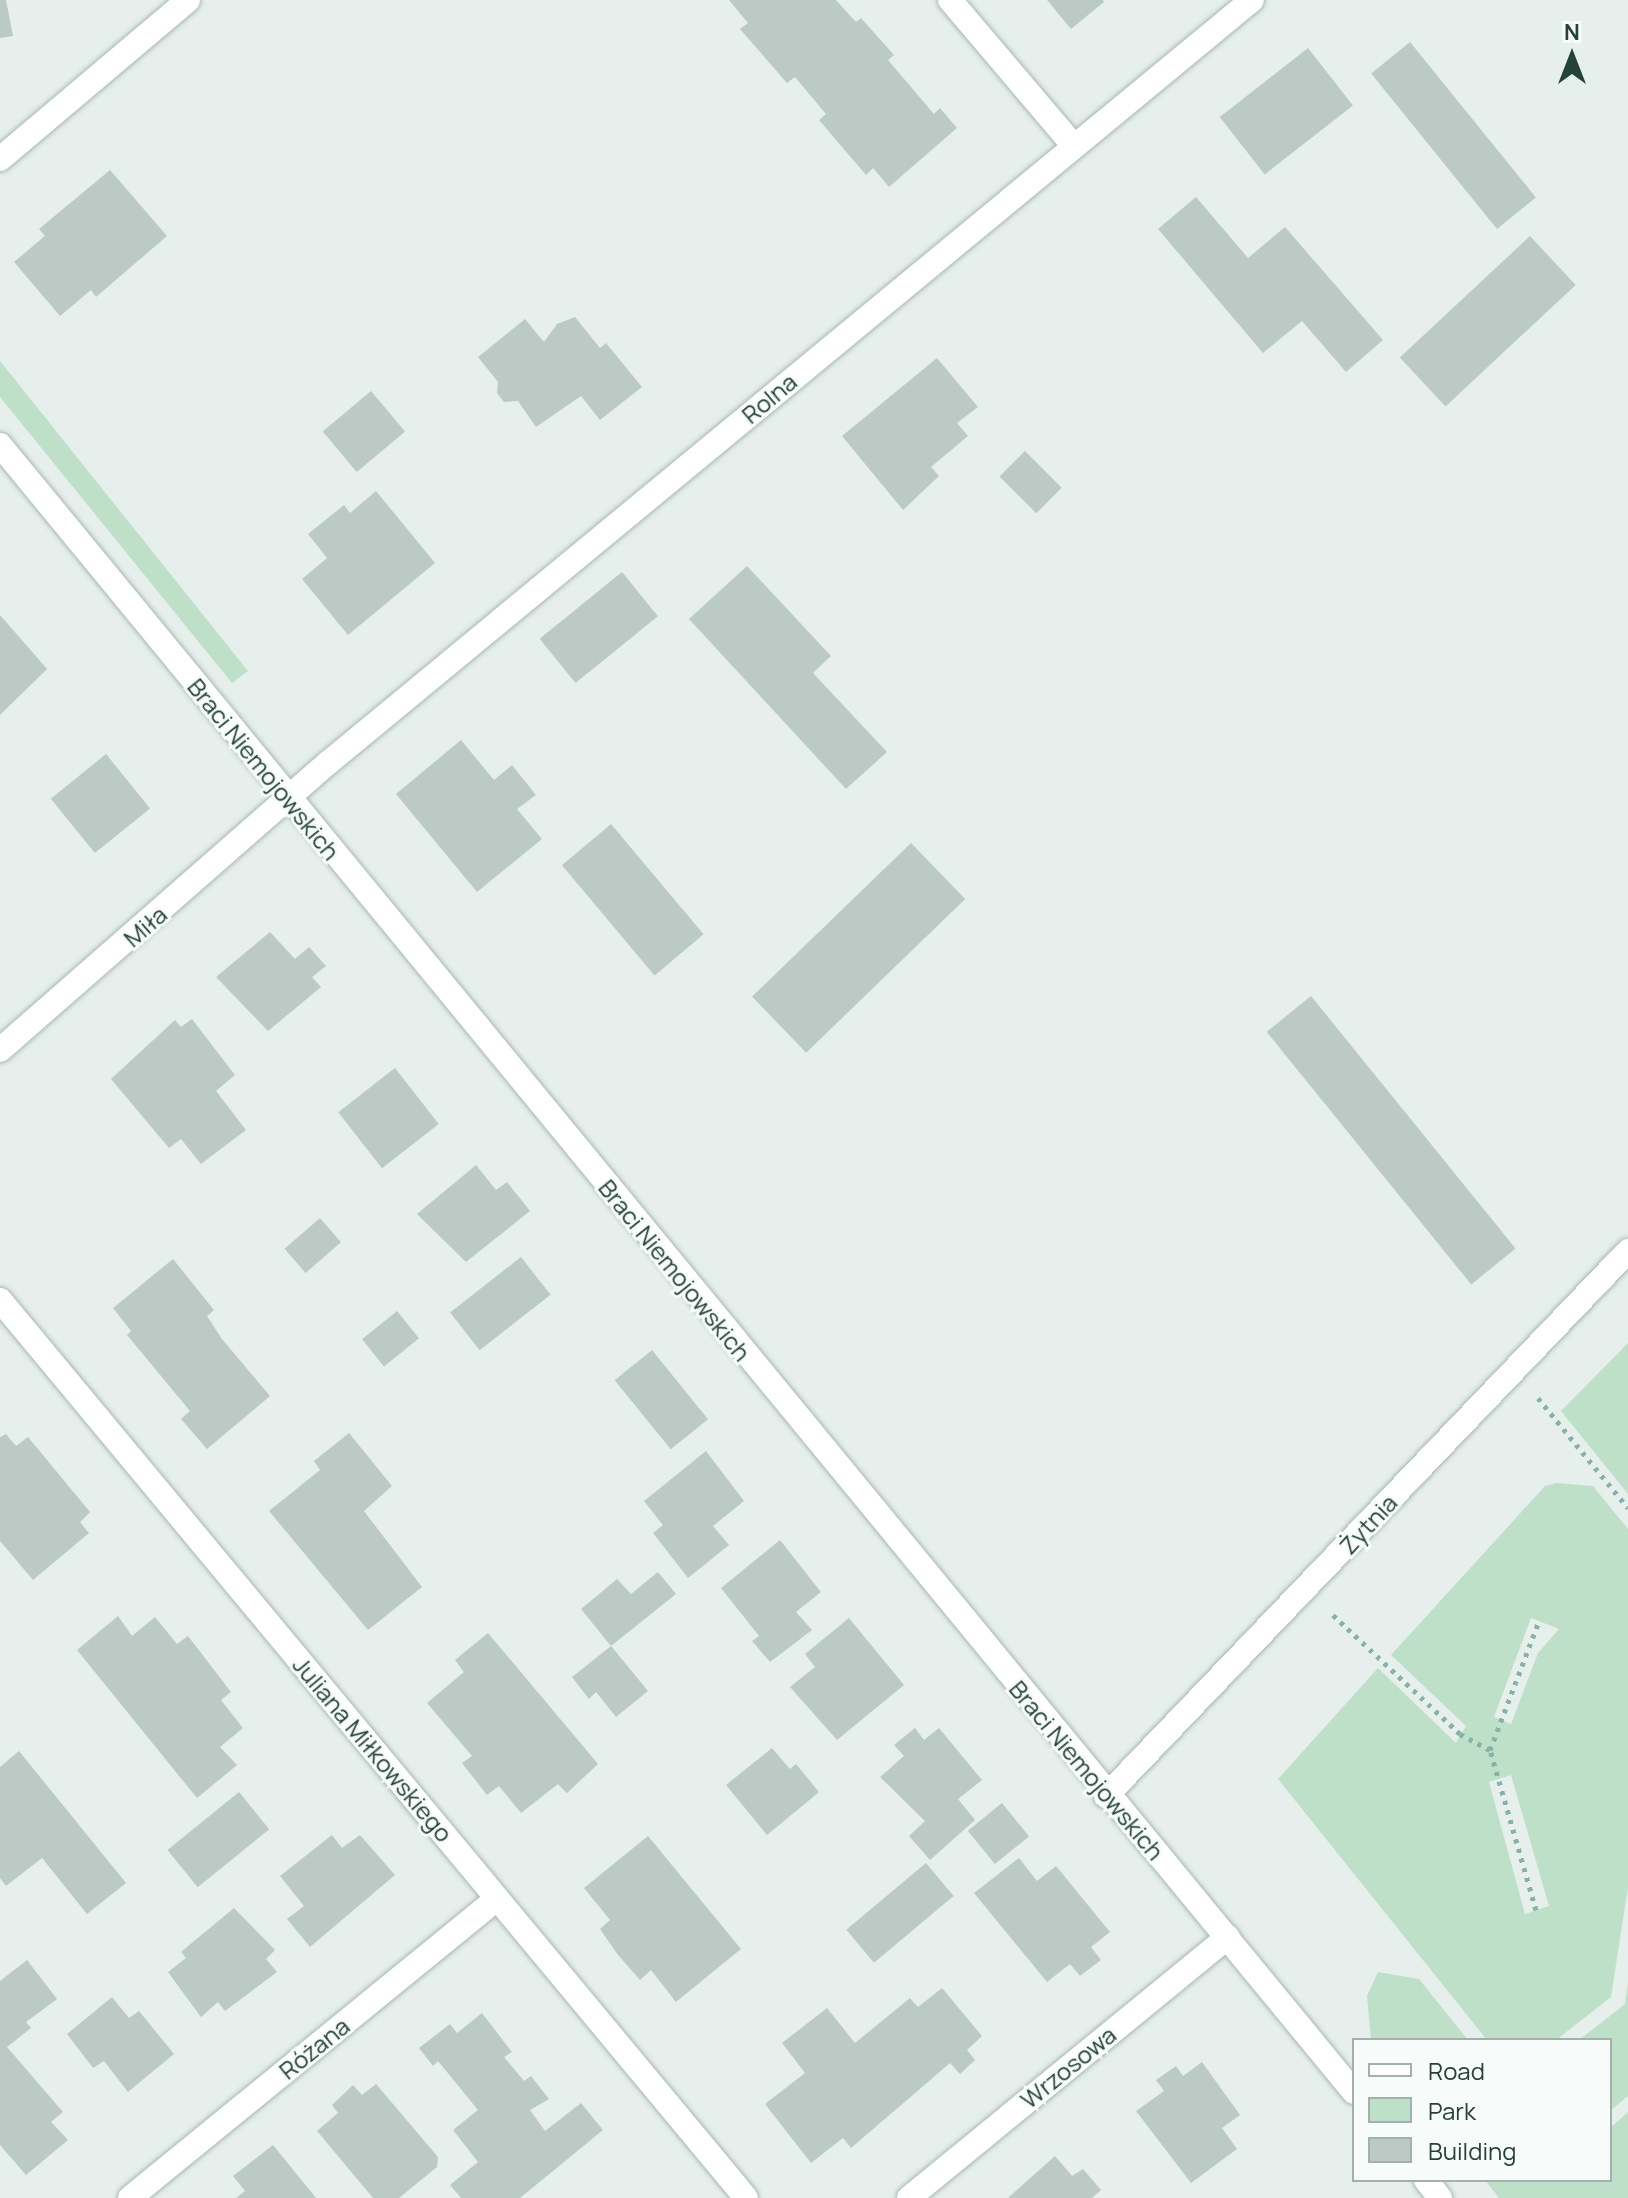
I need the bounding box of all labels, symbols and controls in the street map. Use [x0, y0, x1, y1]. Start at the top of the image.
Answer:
north arrow [1532, 16, 1612, 96]
text: N [1564, 17, 1580, 47]
street label: Rolna [736, 367, 802, 429]
street label: Braci Niemojowskich [182, 672, 346, 866]
street label: Miła [118, 900, 172, 952]
street label: Braci Niemojowskich [593, 1173, 757, 1367]
street label: Żytnia [1333, 1488, 1403, 1560]
street label: Juliana Miłkowskiego [287, 1651, 459, 1847]
street label: Braci Niemojowskich [1004, 1675, 1170, 1865]
street label: Różana [273, 2011, 355, 2085]
street label: Wrzosowa [1015, 2020, 1121, 2114]
legend [1352, 2038, 1612, 2182]
text: Road [1428, 2054, 1485, 2087]
text: Park [1428, 2094, 1476, 2127]
text: Building [1428, 2134, 1516, 2167]

